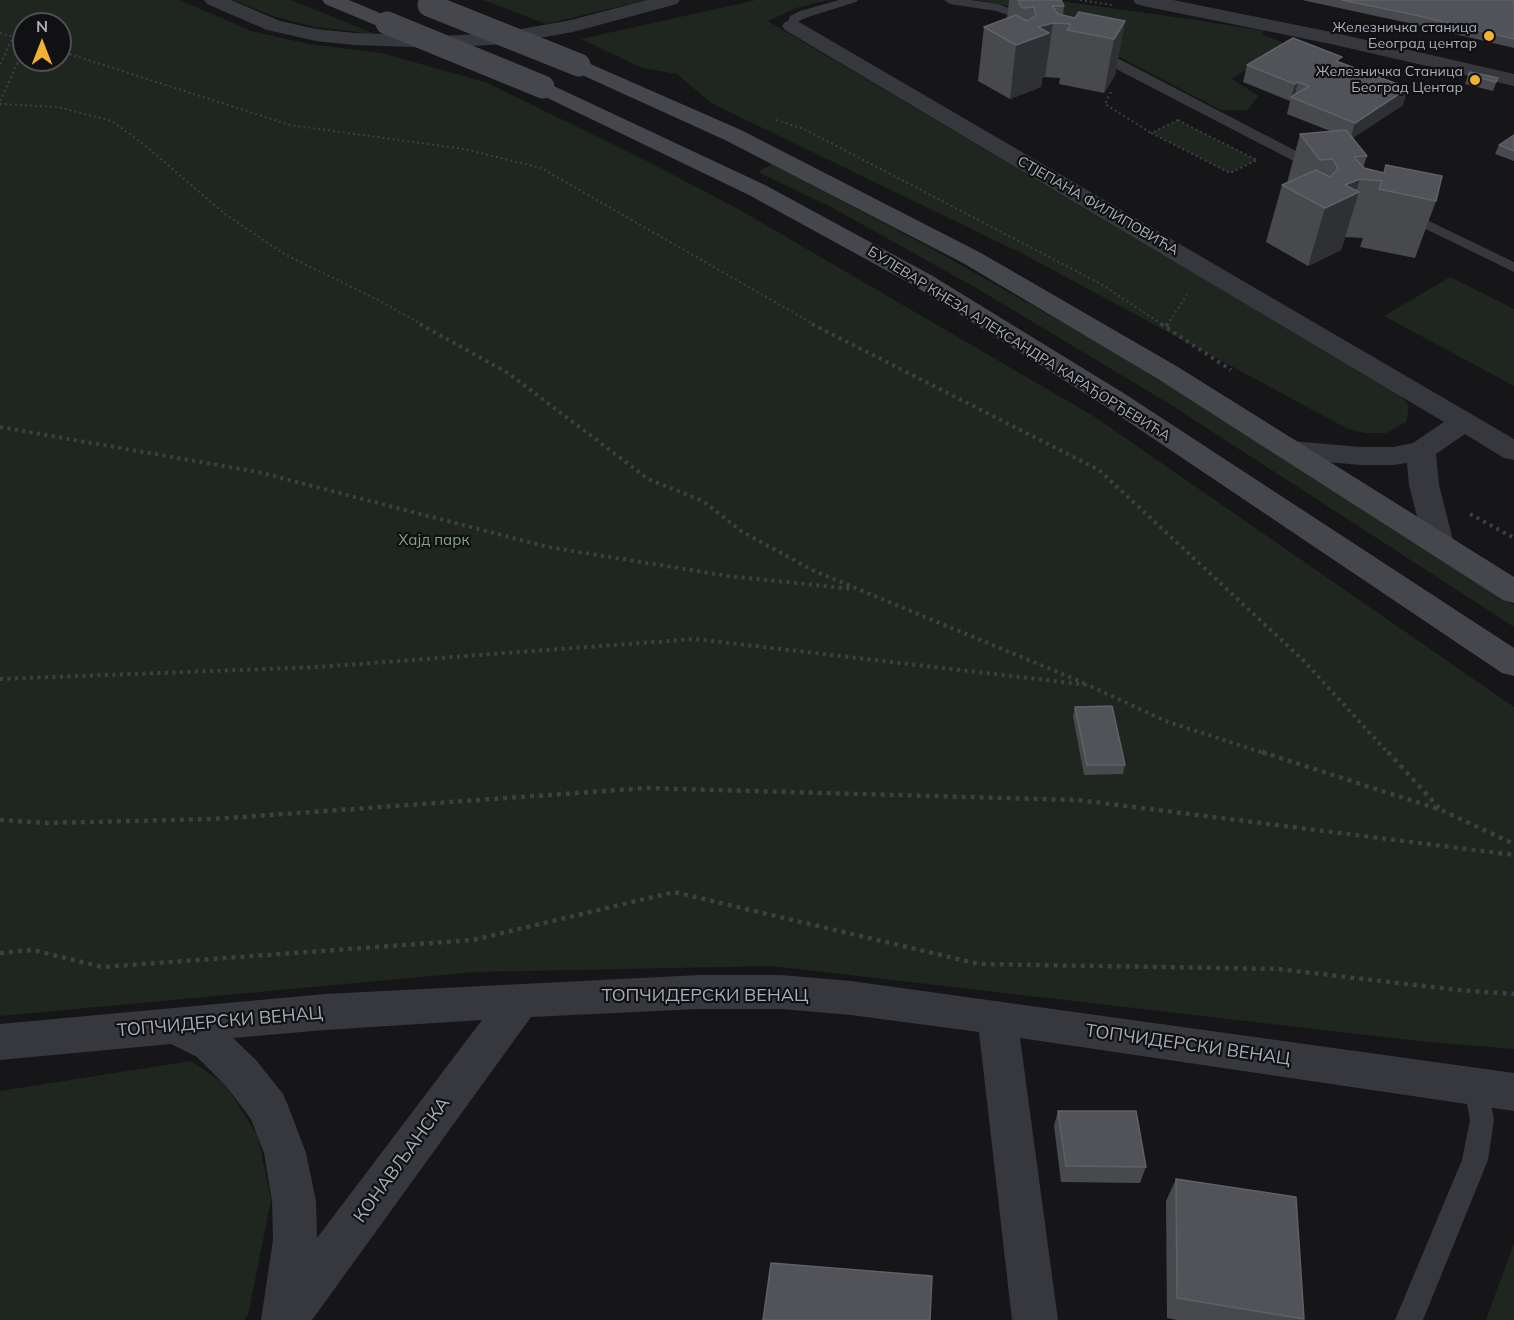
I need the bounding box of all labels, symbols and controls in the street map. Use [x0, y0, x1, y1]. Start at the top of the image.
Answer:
north arrow [12, 12, 72, 72]
text: N [36, 16, 48, 36]
place label: Железничка станица Београд центар [1332, 20, 1477, 52]
marker: Железничка станица Београд центар [1482, 29, 1496, 43]
place label: Железничка Станица Београд Центар [1316, 64, 1463, 96]
marker: Железничка Станица Београд Центар [1468, 73, 1482, 87]
street label: СТЈЕПАНА ФИЛИПОВИЋА [1014, 153, 1182, 259]
street label: БУЛЕВАР КНЕЗА АЛЕКСАНДРА КАРАЂОРЂЕВИЋА [865, 243, 1173, 445]
park label: Хајд парк [399, 531, 469, 549]
street label: ТОПЧИДЕРСКИ ВЕНАЦ [602, 985, 808, 1007]
street label: ТОПЧИДЕРСКИ ВЕНАЦ [116, 1002, 324, 1042]
street label: ТОПЧИДЕРСКИ ВЕНАЦ [1084, 1020, 1292, 1070]
street label: КОНАВЉАНСКА [349, 1093, 455, 1227]

